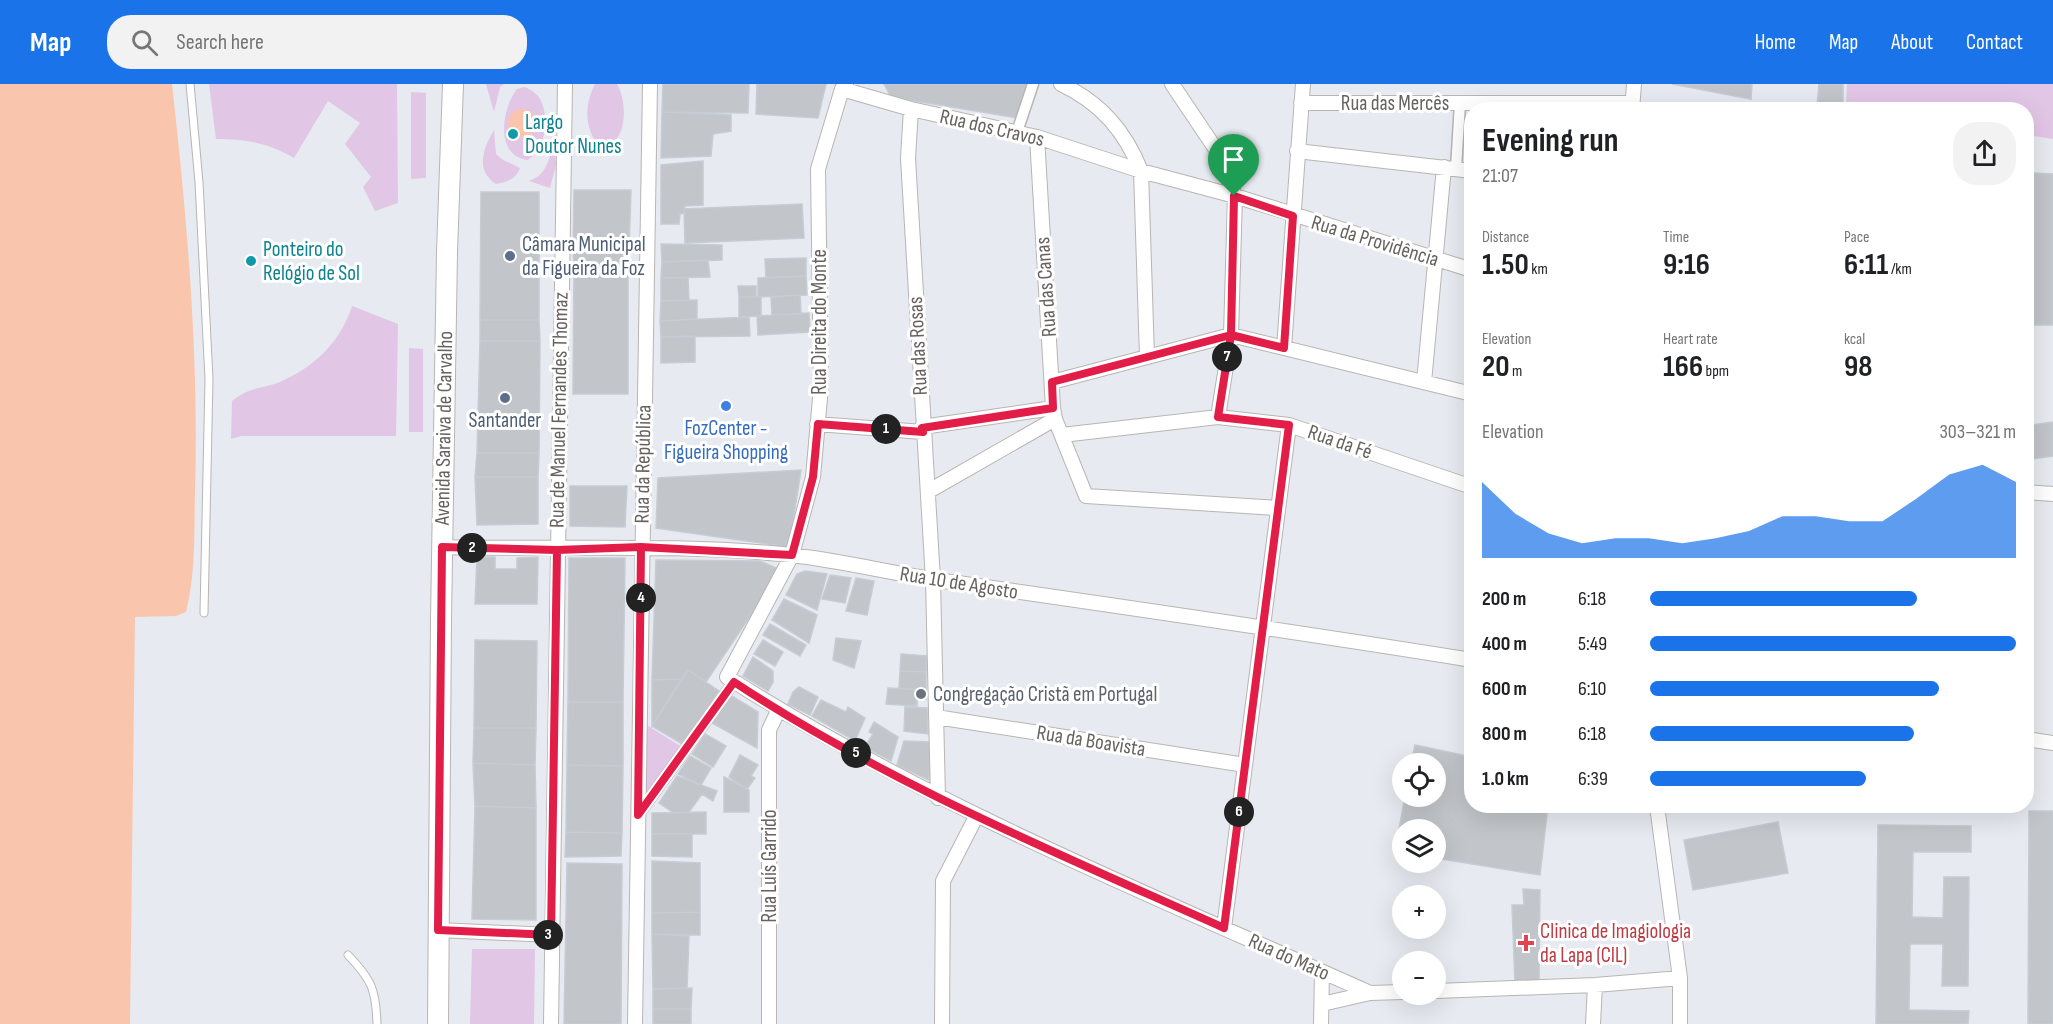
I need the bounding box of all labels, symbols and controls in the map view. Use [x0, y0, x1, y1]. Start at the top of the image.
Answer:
search box [107, 15, 527, 69]
text: Map [30, 26, 71, 59]
icon: search [128, 26, 161, 59]
text: Search here [176, 29, 264, 56]
text: Home [1755, 30, 1796, 55]
text: Map [1829, 30, 1858, 55]
text: About [1891, 30, 1933, 55]
text: Contact [1966, 30, 2023, 55]
street label: Rua das Mercês [1341, 91, 1449, 116]
street label: Rua dos Cravos [937, 104, 1047, 152]
place label: Largo Doutor Nunes [525, 110, 622, 159]
text: Evening run [1482, 121, 1618, 161]
button: share [1953, 122, 2016, 185]
marker: Largo Doutor Nunes [506, 127, 520, 141]
pin [1208, 134, 1259, 196]
icon: arrive [1217, 143, 1250, 176]
text: 21:07 [1482, 164, 1518, 188]
street label: Rua da Providência [1308, 210, 1442, 272]
text: Distance [1482, 228, 1529, 247]
text: Time [1663, 228, 1689, 247]
text: Pace [1844, 228, 1869, 247]
place label: Câmara Municipal da Figueira da Foz [522, 232, 646, 281]
street label: Rua das Canas [1030, 236, 1062, 338]
place label: Ponteiro do Relógio de Sol [263, 237, 360, 286]
text: 1.50 [1482, 247, 1529, 283]
text: 9:16 [1663, 247, 1710, 283]
text: 6:11 [1844, 247, 1888, 283]
marker: Câmara Municipal da Figueira da Foz [503, 249, 517, 263]
street label: Rua Direita do Monte [807, 249, 832, 395]
marker: Ponteiro do Relógio de Sol [244, 254, 258, 268]
text: km [1529, 260, 1548, 279]
text: /km [1888, 260, 1912, 279]
street label: Rua de Manuel Fernandes Thomaz [544, 291, 574, 528]
street label: Rua das Rosas [903, 296, 933, 396]
text: Elevation [1482, 330, 1531, 349]
text: Heart rate [1663, 330, 1718, 349]
text: kcal [1844, 330, 1865, 349]
street label: Avenida Saraiva de Carvalho [430, 331, 458, 526]
pin: 7 [1212, 342, 1242, 372]
text: 7 [1224, 347, 1230, 366]
text: 20 [1482, 349, 1509, 385]
text: 166 [1663, 349, 1703, 385]
text: 98 [1844, 349, 1872, 385]
text: m [1509, 362, 1522, 381]
text: bpm [1703, 362, 1729, 381]
marker: Santander [498, 391, 512, 405]
marker: FozCenter - Figueira Shopping [719, 399, 733, 413]
street label: Rua da República [629, 404, 657, 524]
place label: Santander [469, 408, 541, 433]
pin: 1 [871, 414, 901, 444]
place label: FozCenter - Figueira Shopping [664, 416, 788, 465]
text: 1 [883, 419, 889, 438]
street label: Rua da Fé [1305, 419, 1375, 465]
text: Elevation [1482, 420, 1544, 444]
text: 303–321 m [1939, 420, 2016, 444]
pin: 2 [457, 533, 487, 563]
text: 2 [468, 538, 476, 557]
street label: Rua 10 de Agosto [898, 561, 1020, 605]
pin: 4 [626, 583, 656, 613]
text: 200 m [1482, 587, 1526, 611]
text: 6:18 [1578, 587, 1606, 611]
text: 4 [637, 588, 645, 607]
text: 400 m [1482, 632, 1527, 656]
text: 5:49 [1578, 632, 1607, 656]
text: 600 m [1482, 677, 1527, 701]
text: 6:10 [1578, 677, 1606, 701]
place label: Congregação Cristã em Portugal [933, 682, 1157, 707]
marker: Congregação Cristã em Portugal [914, 687, 928, 701]
street label: Rua da Boavista [1035, 720, 1147, 762]
text: 800 m [1482, 722, 1527, 746]
text: 6:18 [1578, 722, 1606, 746]
pin: 5 [841, 738, 871, 768]
text: 5 [852, 743, 860, 762]
map controls [1392, 753, 1446, 1005]
button: locate [1392, 753, 1446, 807]
text: 1.0 km [1482, 767, 1529, 791]
text: 6:39 [1578, 767, 1608, 791]
pin: 6 [1224, 797, 1254, 827]
text: 6 [1235, 802, 1243, 821]
street label: Rua Luís Garrido [757, 809, 782, 923]
button: layers [1392, 819, 1446, 873]
button: + [1392, 885, 1446, 939]
place label: Clinica de Imagiologia da Lapa (CIL) [1540, 919, 1691, 968]
pin: 3 [533, 920, 563, 950]
text: 3 [544, 925, 552, 944]
street label: Rua do Mato [1245, 928, 1333, 986]
marker: Clinica de Imagiologia da Lapa (CIL) [1517, 934, 1535, 952]
button: − [1392, 951, 1446, 1005]

